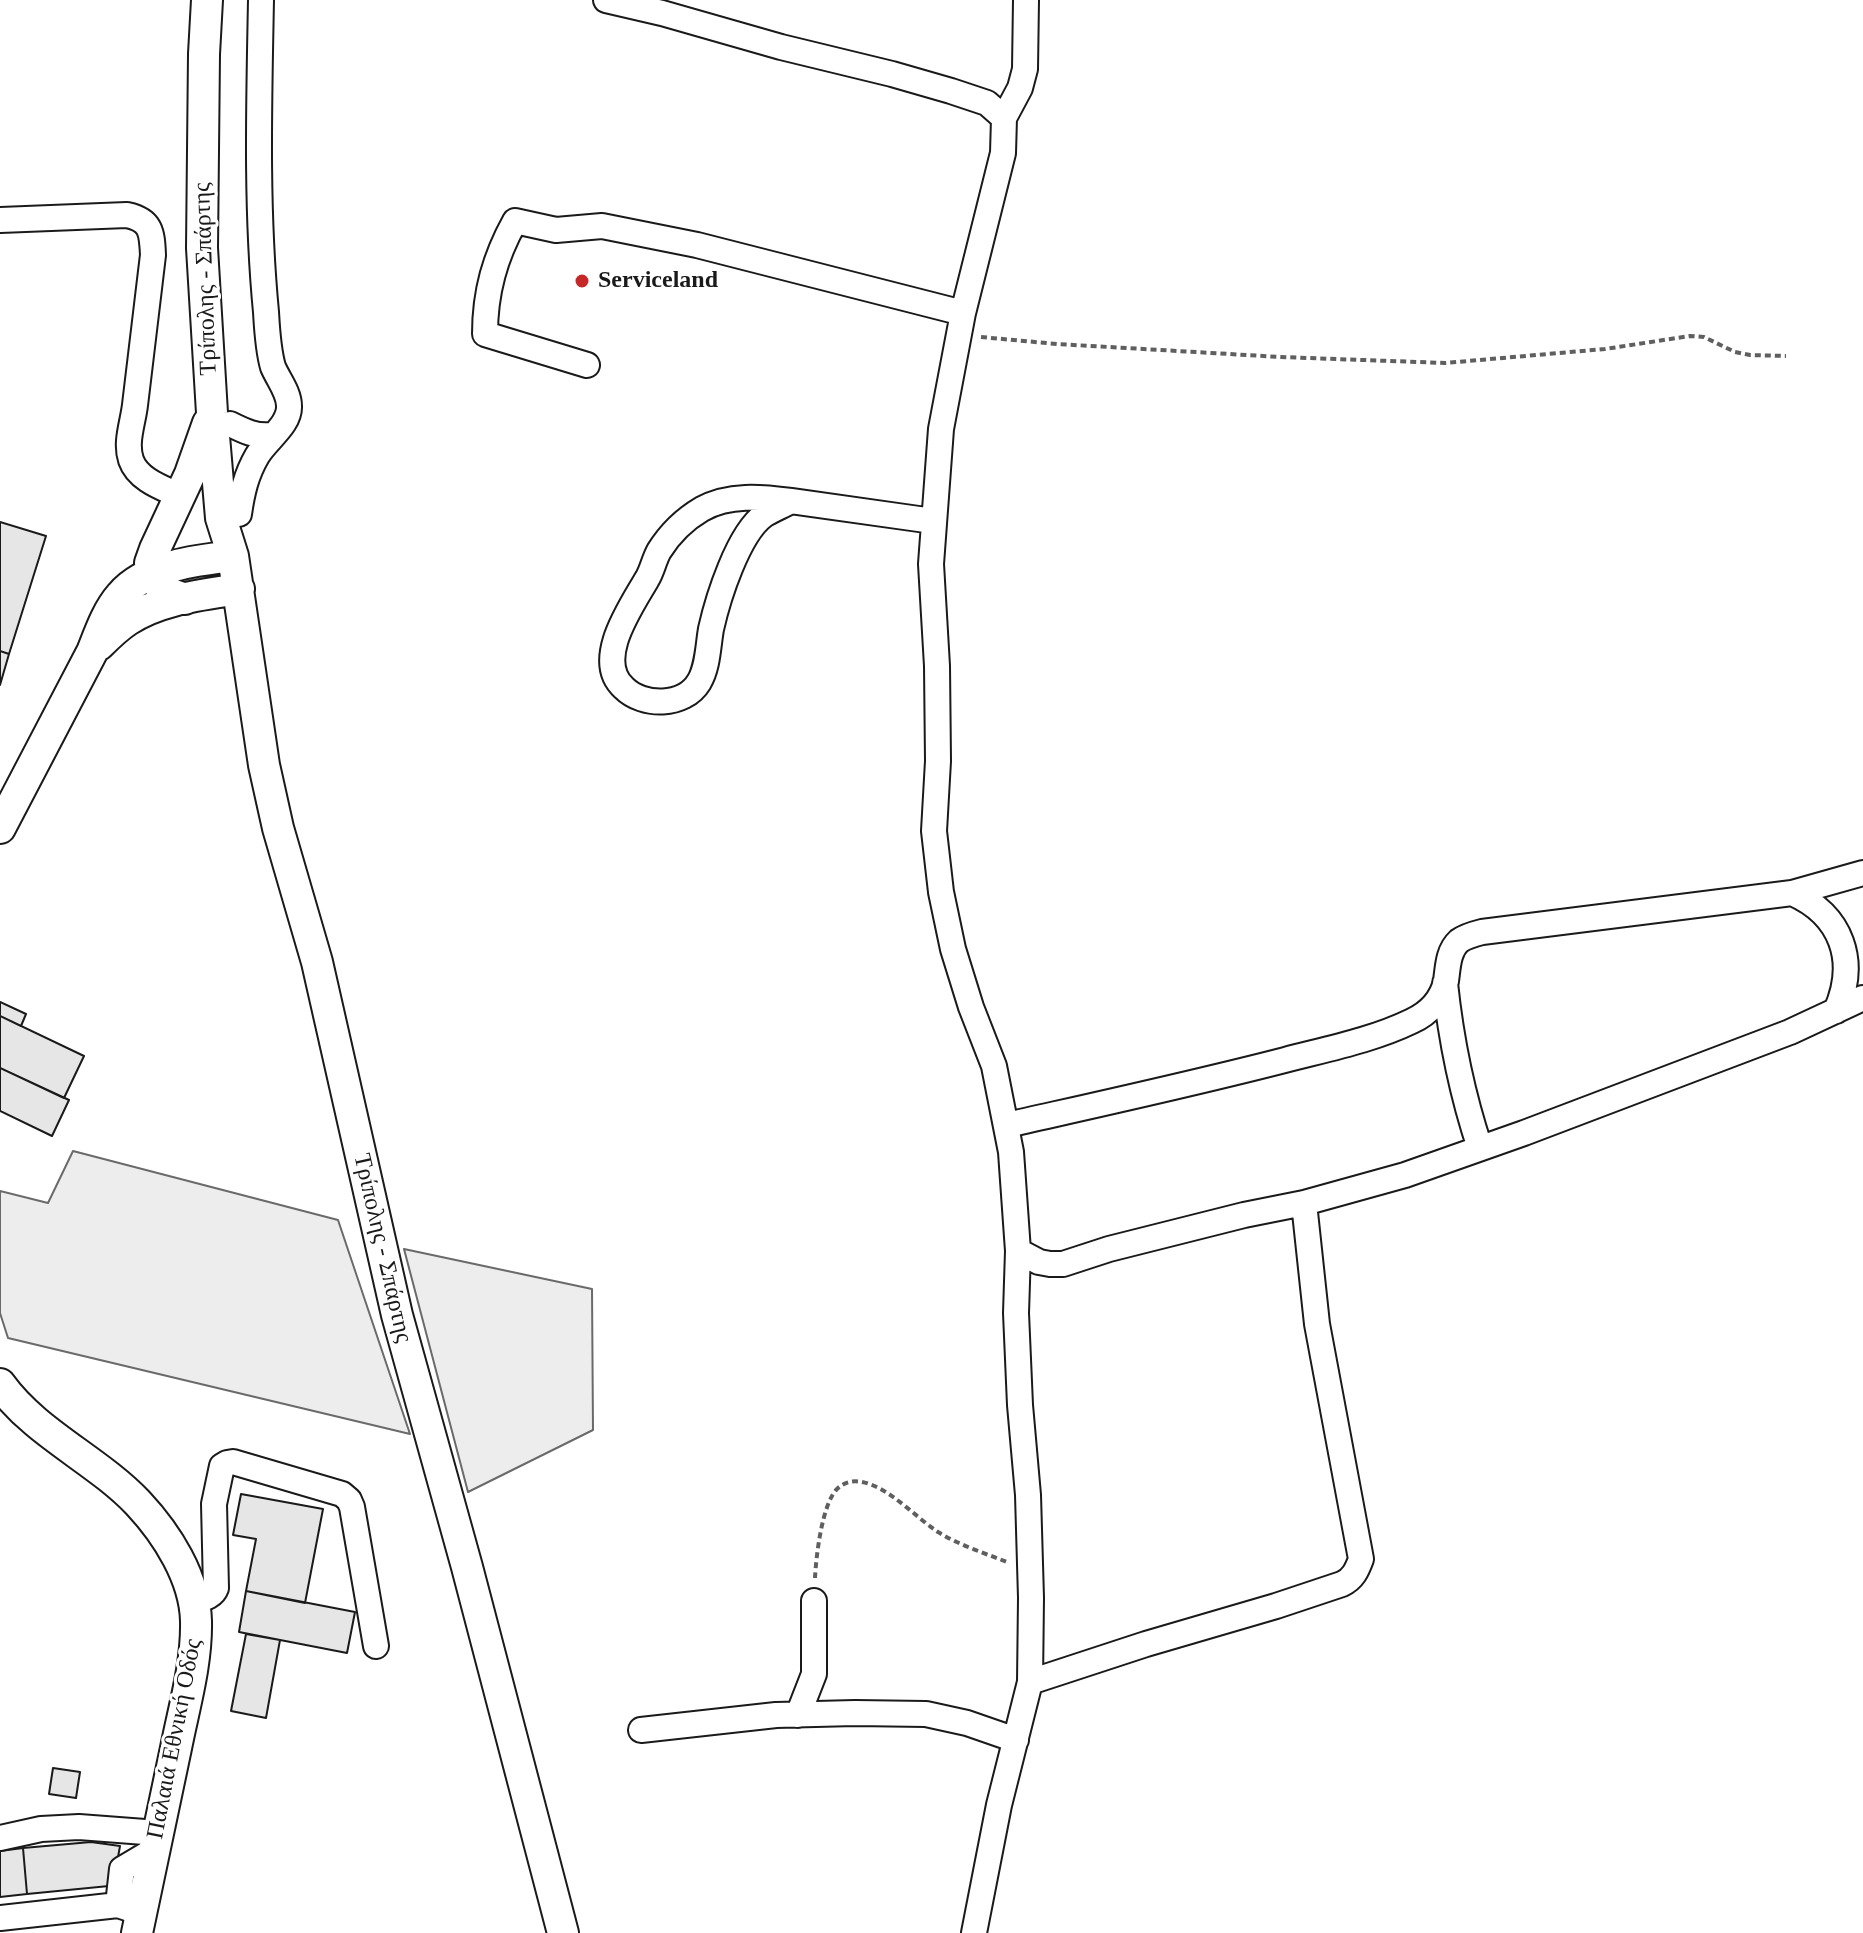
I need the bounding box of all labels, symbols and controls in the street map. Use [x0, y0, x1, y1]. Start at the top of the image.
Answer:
street label: Τρίπολης - Σπάρτης [188, 182, 224, 376]
place label: Serviceland [598, 267, 718, 295]
marker: Serviceland [573, 272, 591, 290]
street label: Τρίπολης - Σπάρτης [346, 1151, 418, 1345]
street label: Παλαιά Εθνική Οδός [141, 1636, 209, 1842]

